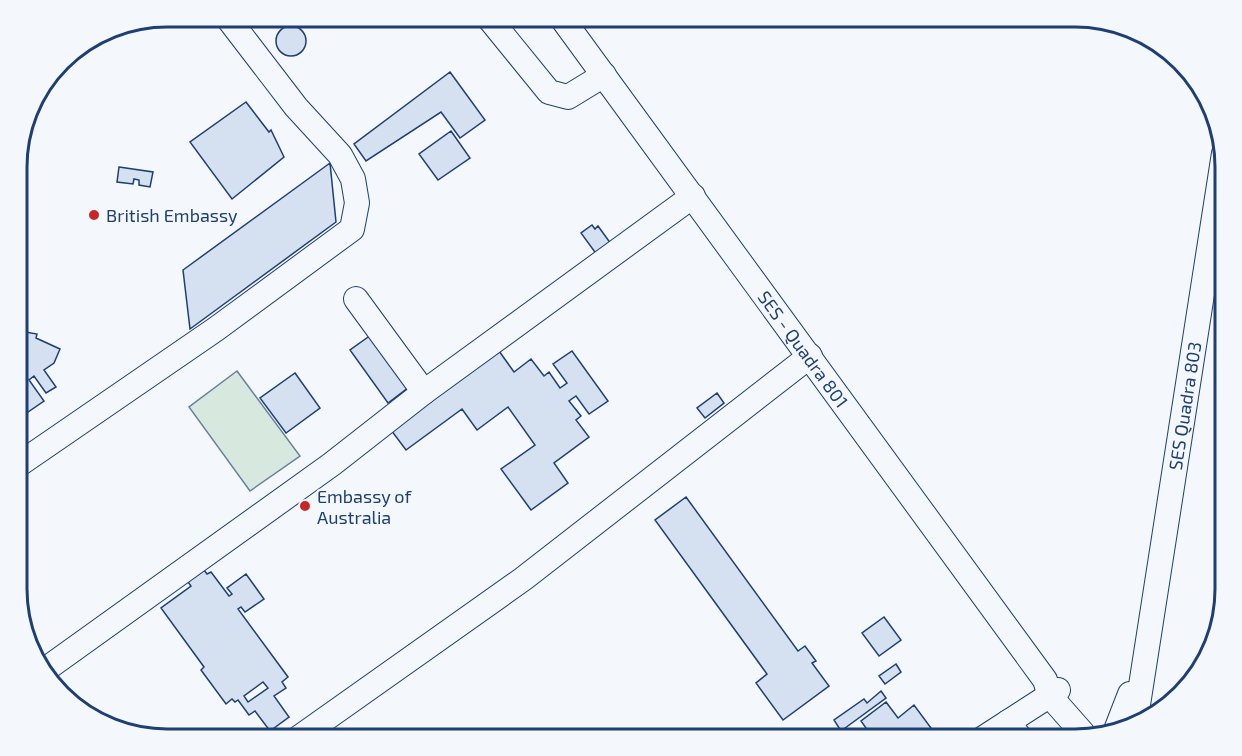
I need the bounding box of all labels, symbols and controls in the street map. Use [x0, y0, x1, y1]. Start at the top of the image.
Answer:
place label: British Embassy [106, 204, 238, 226]
marker: British Embassy [87, 208, 101, 222]
street label: SES - Quadra 801 [753, 286, 853, 412]
street label: SES Quadra 803 [1164, 340, 1205, 472]
place label: Embassy of Australia [317, 485, 413, 528]
marker: Embassy of Australia [298, 499, 312, 513]

